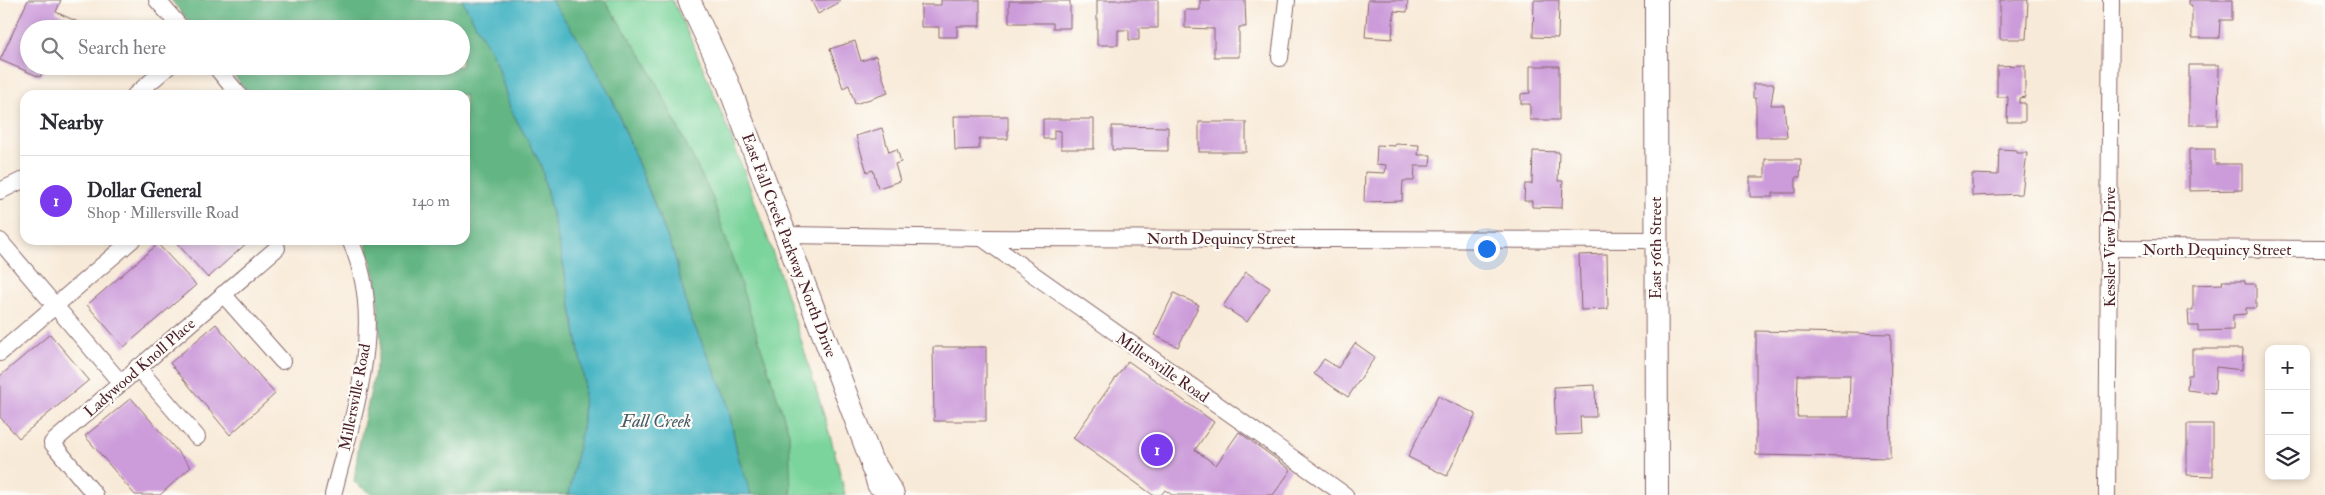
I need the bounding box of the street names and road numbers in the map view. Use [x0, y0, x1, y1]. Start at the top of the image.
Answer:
street label: East Fall Creek Parkway North Drive [737, 130, 841, 361]
street label: Kessler View Drive [2100, 186, 2120, 307]
street label: East 56th Street [1646, 197, 1666, 299]
street label: North Dequincy Street [1147, 229, 1295, 249]
street label: North Dequincy Street [2143, 240, 2291, 260]
street label: Ladywood Knoll Place [80, 314, 200, 422]
street label: Millersville Road [1112, 328, 1213, 407]
street label: Millersville Road [335, 342, 375, 452]

